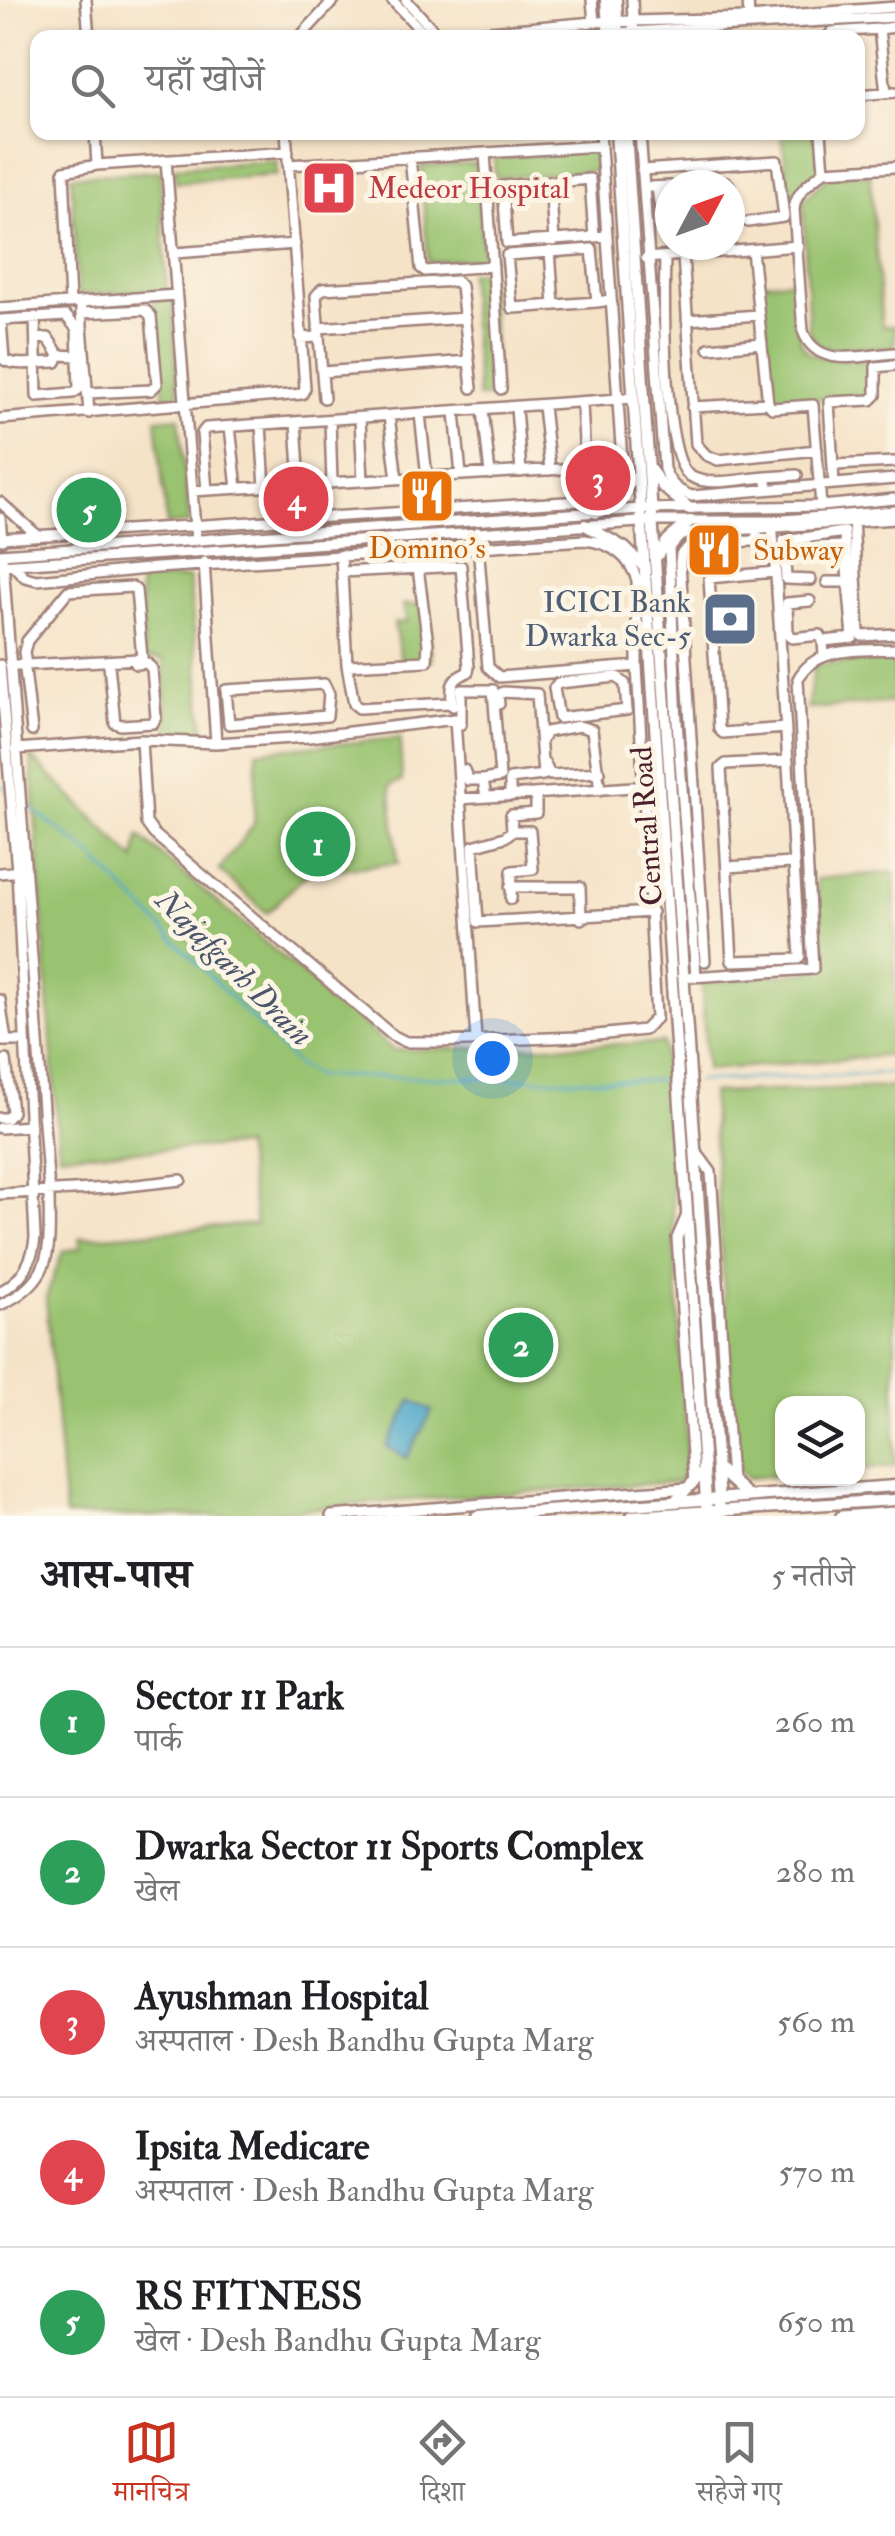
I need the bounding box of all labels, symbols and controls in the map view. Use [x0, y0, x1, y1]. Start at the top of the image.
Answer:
search box [30, 30, 865, 140]
text: यहाँ खोजें [145, 55, 264, 103]
icon: search [65, 58, 120, 113]
hospital icon: Medeor Hospital [299, 158, 359, 218]
place label: Medeor Hospital [368, 170, 570, 207]
north arrow [655, 170, 745, 260]
pin: 3 [566, 440, 630, 516]
pin: 4 [264, 462, 328, 536]
restaurant icon: Domino's [397, 466, 457, 526]
pin: 5 [56, 472, 122, 548]
restaurant icon: Subway [684, 520, 744, 580]
place label: Domino's [368, 530, 486, 567]
place label: Subway [753, 532, 844, 569]
place label: ICICI Bank Dwarka Sec-5 [525, 584, 692, 655]
bank icon: ICICI Bank Dwarka Sec-5 [700, 589, 760, 649]
street label: Central Road [623, 745, 671, 907]
pin: 1 [286, 806, 350, 882]
water label: Najafgarh Drain [146, 880, 321, 1055]
your location [467, 1033, 518, 1084]
pin: 2 [488, 1308, 554, 1382]
map controls [775, 1396, 865, 1486]
button: layers [775, 1396, 865, 1486]
text: आस-पास [40, 1549, 191, 1601]
text: 5 नतीजे [771, 1556, 855, 1596]
text: Sector 11 Park [135, 1673, 344, 1721]
text: 1 [67, 1702, 78, 1742]
text: 260 m [775, 1702, 855, 1742]
text: पार्क [135, 1721, 182, 1761]
text: Dwarka Sector 11 Sports Complex [135, 1823, 643, 1871]
text: 2 [64, 1852, 81, 1892]
text: 280 m [776, 1852, 855, 1892]
text: खेल [135, 1871, 180, 1911]
text: Ayushman Hospital [135, 1973, 429, 2021]
text: 3 [66, 2002, 79, 2042]
text: 560 m [777, 2002, 855, 2042]
text: अस्पताल · Desh Bandhu Gupta Marg [135, 2021, 594, 2061]
text: Ipsita Medicare [135, 2123, 370, 2171]
text: 4 [64, 2152, 81, 2192]
text: 570 m [778, 2152, 855, 2192]
text: अस्पताल · Desh Bandhu Gupta Marg [135, 2171, 594, 2211]
text: RS FITNESS [135, 2273, 362, 2321]
text: 5 [65, 2302, 80, 2342]
text: 650 m [777, 2302, 855, 2342]
text: खेल · Desh Bandhu Gupta Marg [135, 2321, 541, 2361]
tab: मानचित्र [113, 2415, 189, 2519]
tab: दिशा [415, 2415, 470, 2519]
tab: सहेजे गए [696, 2415, 782, 2519]

